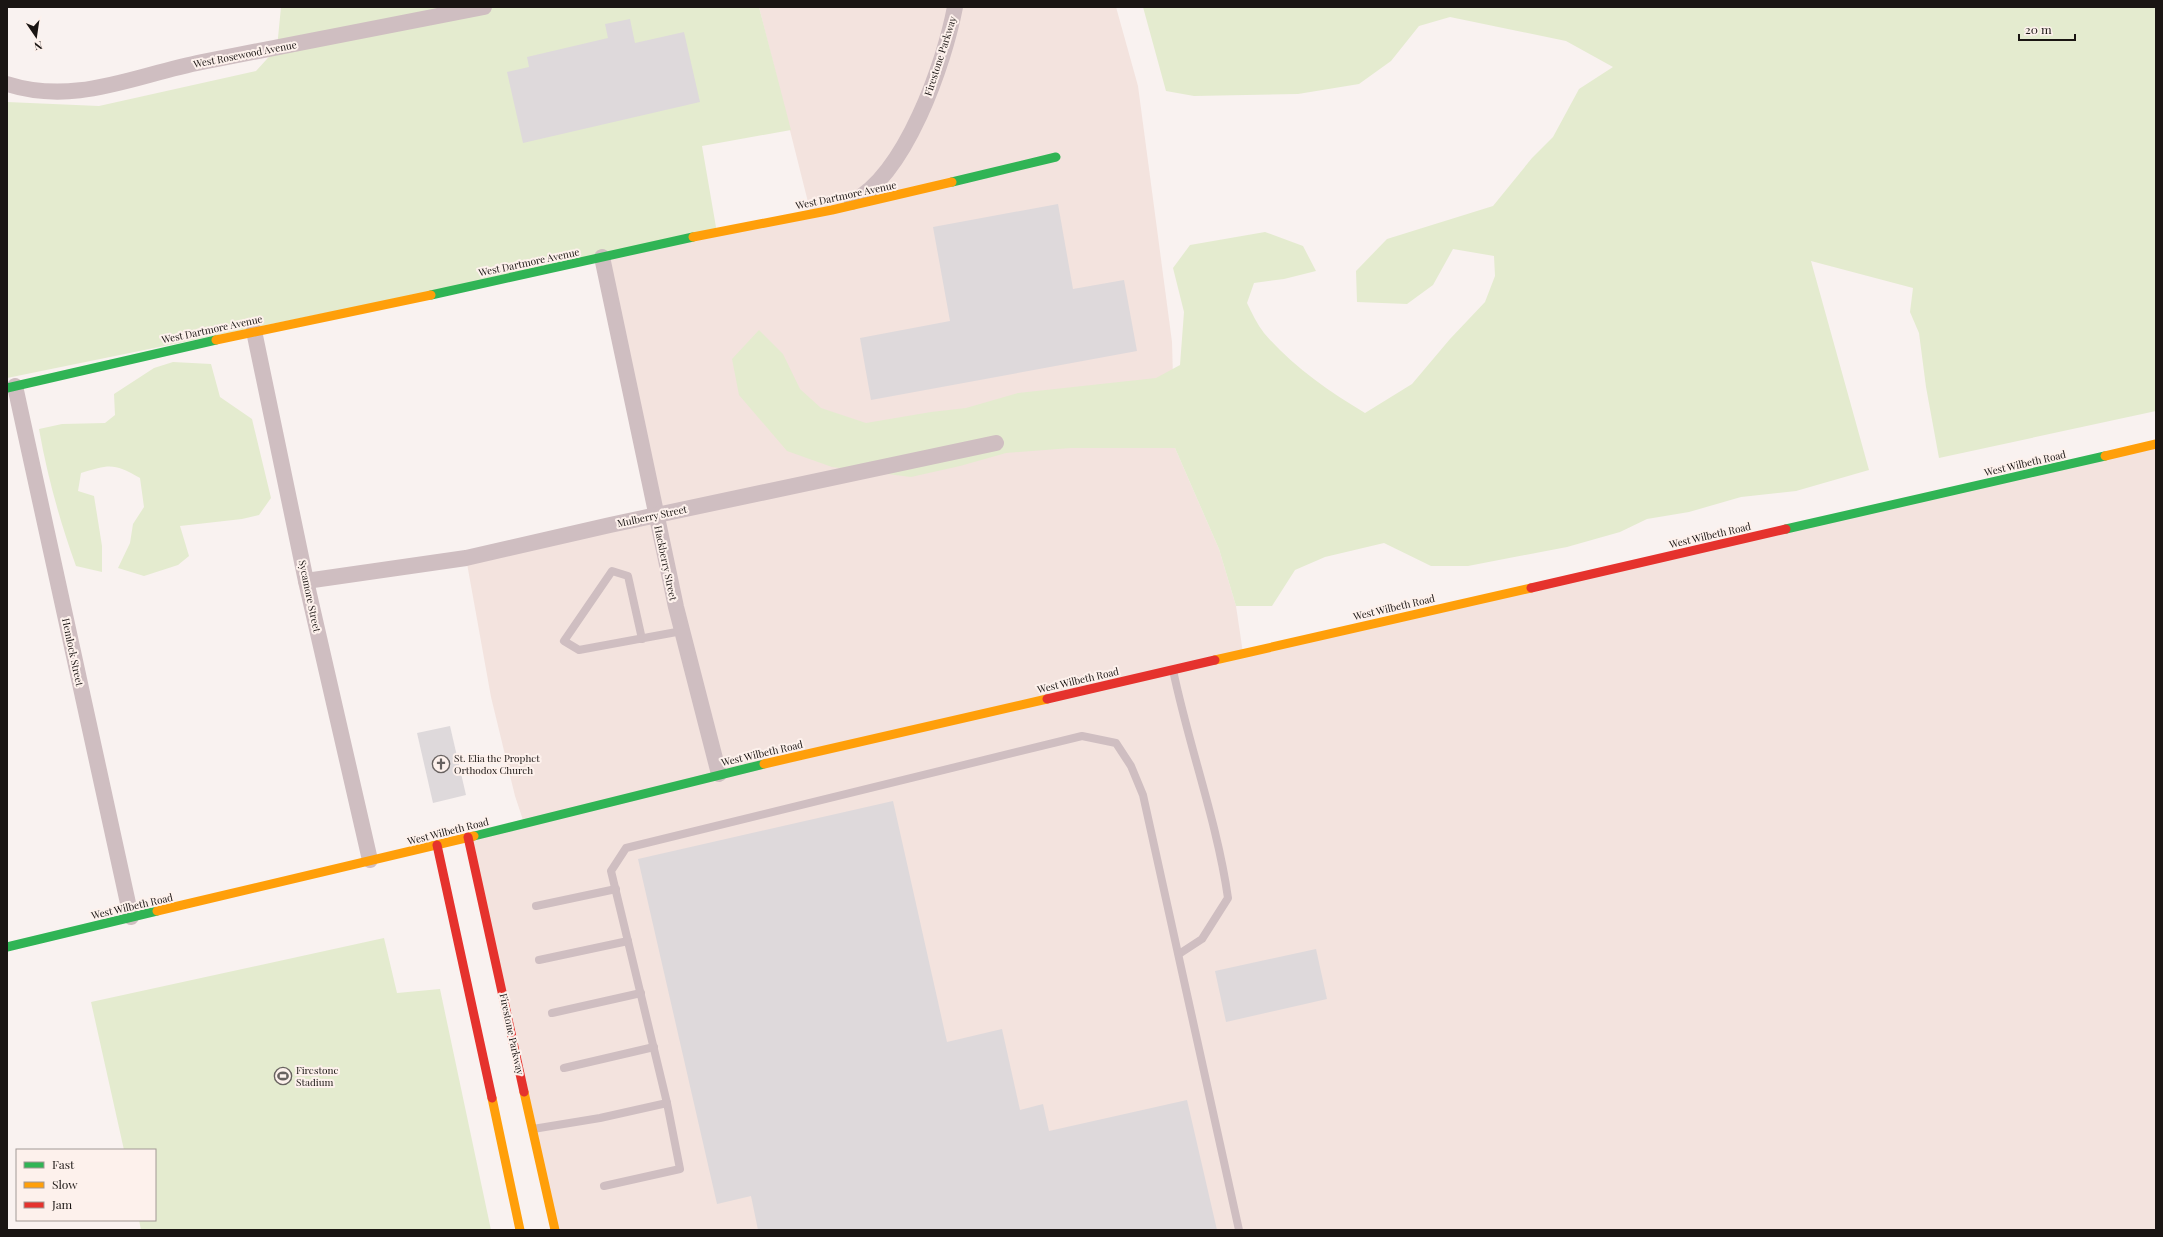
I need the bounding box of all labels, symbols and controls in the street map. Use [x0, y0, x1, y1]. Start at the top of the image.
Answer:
street label: Firestone Parkway [921, 14, 959, 98]
north arrow [16, 16, 56, 56]
scale bar [2019, 16, 2075, 42]
text: 20 m [2025, 21, 2052, 37]
street label: West Rosewood Avenue [191, 37, 298, 71]
text: N [33, 38, 44, 54]
street label: West Dartmore Avenue [793, 177, 898, 213]
street label: West Dartmore Avenue [476, 244, 581, 280]
street label: West Dartmore Avenue [159, 311, 264, 347]
street label: West Wilbeth Road [1982, 447, 2067, 479]
street label: Mulberry Street [616, 502, 689, 530]
street label: West Wilbeth Road [1667, 519, 1752, 551]
street label: Hackberry Street [651, 524, 681, 602]
street label: Sycamore Street [296, 559, 325, 634]
street label: West Wilbeth Road [1351, 591, 1436, 623]
street label: Hemlock Street [59, 617, 87, 688]
street label: West Wilbeth Road [1035, 664, 1120, 696]
street label: West Wilbeth Road [719, 737, 804, 769]
place label: St. Elia the Prophet Orthodox Church [454, 751, 540, 777]
church icon: St. Elia the Prophet Orthodox Church [431, 754, 451, 774]
street label: West Wilbeth Road [405, 814, 490, 848]
street label: West Wilbeth Road [89, 890, 174, 922]
street label: Firestone Parkway [497, 992, 527, 1076]
place label: Firestone Stadium [296, 1063, 338, 1089]
sports icon: Firestone Stadium [273, 1066, 293, 1086]
legend [16, 1149, 156, 1221]
text: Fast [52, 1156, 75, 1172]
text: Slow [52, 1176, 78, 1192]
text: Jam [51, 1196, 73, 1212]

